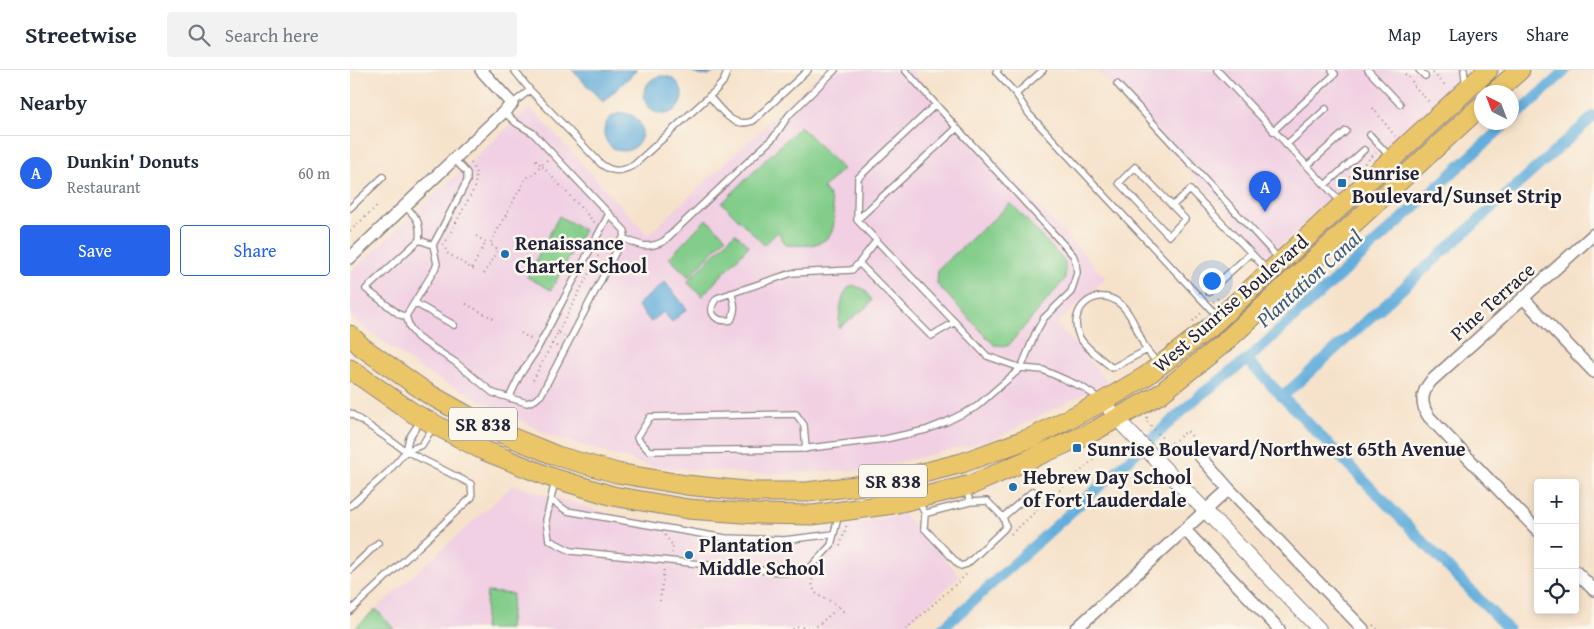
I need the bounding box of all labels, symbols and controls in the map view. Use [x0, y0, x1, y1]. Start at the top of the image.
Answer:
search box [167, 12, 517, 57]
text: Streetwise [25, 17, 137, 52]
icon: search [185, 21, 213, 49]
text: Search here [225, 21, 319, 49]
text: Map [1388, 21, 1421, 48]
text: Layers [1449, 21, 1498, 48]
text: Share [1526, 21, 1569, 48]
north arrow [1474, 85, 1519, 130]
text: Nearby [20, 87, 87, 118]
text: Dunkin' Donuts [67, 147, 199, 175]
place label: Sunrise Boulevard/Sunset Strip [1352, 158, 1562, 210]
text: A [31, 161, 41, 185]
text: 60 m [298, 161, 330, 185]
pin: A [1249, 171, 1281, 212]
text: Restaurant [67, 175, 141, 199]
marker: Sunrise Boulevard/Sunset Strip [1336, 177, 1348, 189]
water label: Plantation Canal [1248, 222, 1369, 335]
button: Save [20, 225, 170, 276]
button: Share [180, 225, 330, 276]
street label: West Sunrise Boulevard [1146, 227, 1314, 379]
place label: Renaissance Charter School [515, 228, 647, 280]
marker: Renaissance Charter School [499, 248, 511, 260]
street label: Pine Terrace [1443, 255, 1541, 347]
your location [1199, 268, 1225, 294]
road number: SR 838 [449, 408, 517, 440]
place label: Sunrise Boulevard/Northwest 65th Avenue [1087, 434, 1466, 463]
marker: Sunrise Boulevard/Northwest 65th Avenue [1071, 442, 1083, 454]
place label: Hebrew Day School of Fort Lauderdale [1023, 462, 1192, 514]
road number: SR 838 [859, 464, 927, 498]
map controls [1534, 479, 1579, 614]
button: + [1534, 479, 1579, 524]
marker: Hebrew Day School of Fort Lauderdale [1007, 481, 1019, 493]
button: − [1534, 524, 1579, 569]
place label: Plantation Middle School [699, 530, 825, 582]
marker: Plantation Middle School [683, 549, 695, 561]
button: locate [1534, 569, 1579, 614]

